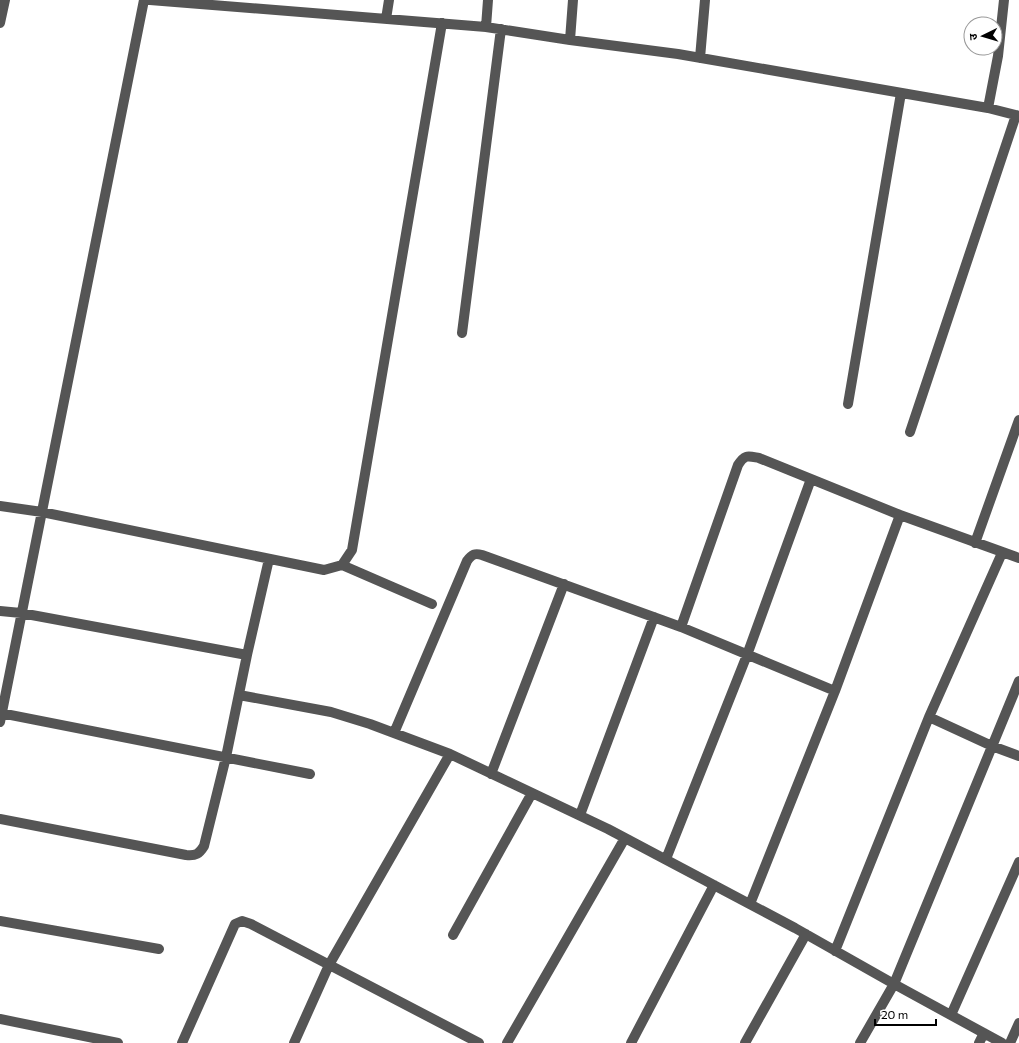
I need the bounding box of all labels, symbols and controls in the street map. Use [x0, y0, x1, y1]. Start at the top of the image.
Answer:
north arrow [963, 16, 1003, 56]
text: उ [966, 33, 979, 41]
scale bar [875, 1001, 936, 1027]
text: 20 m [881, 1007, 908, 1021]

